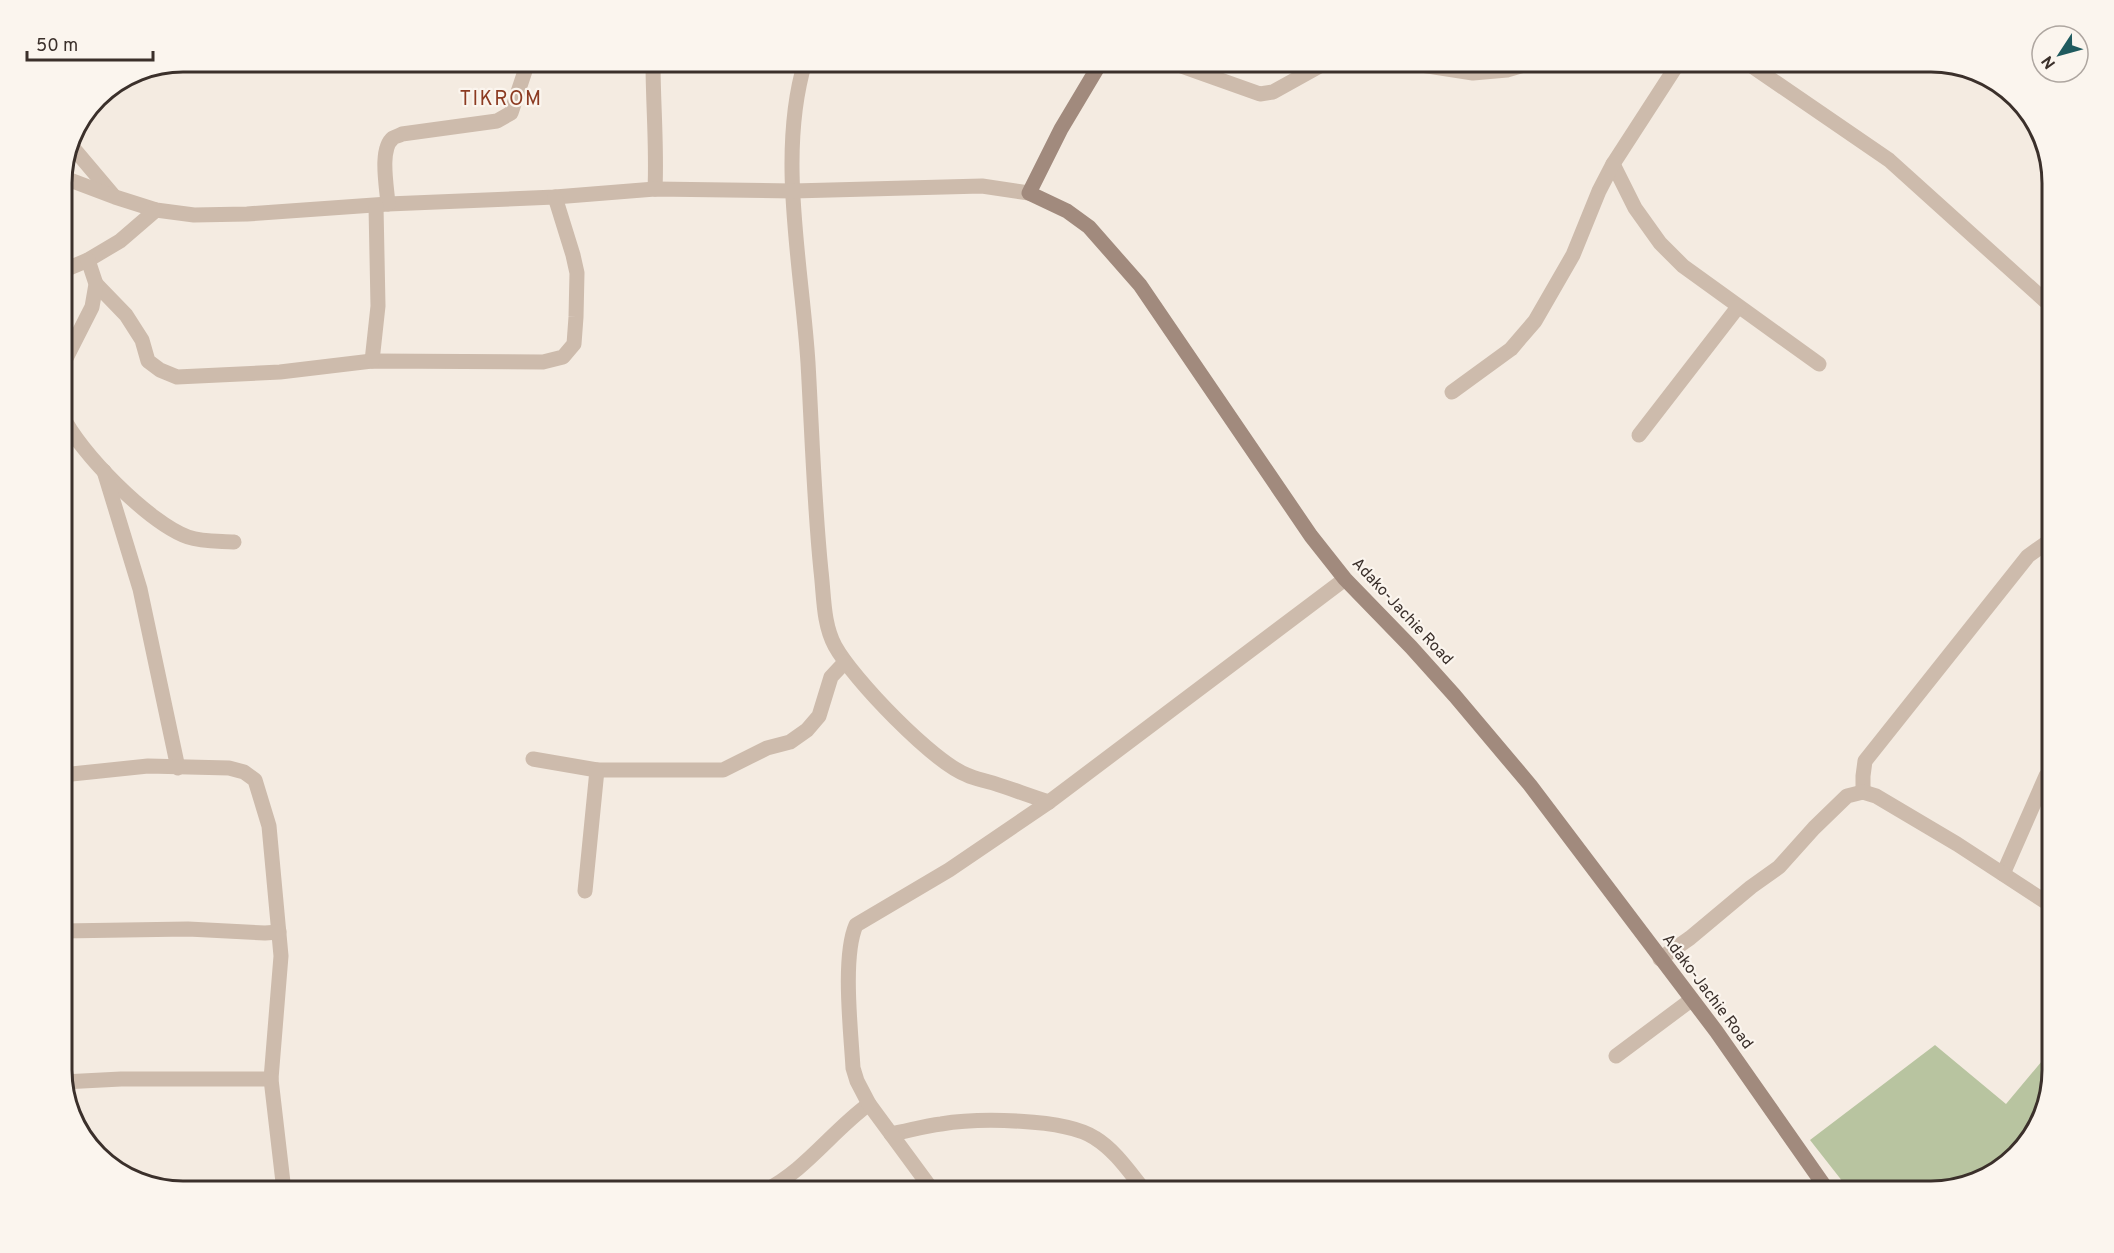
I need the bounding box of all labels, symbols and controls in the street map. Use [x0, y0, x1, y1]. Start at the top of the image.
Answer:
scale bar [27, 24, 153, 62]
north arrow [2030, 24, 2090, 84]
text: 50 m [36, 35, 78, 58]
text: N [2038, 51, 2061, 72]
district label: TIKROM [459, 87, 543, 113]
street label: Adako-Jachie Road [1347, 554, 1457, 670]
street label: Adako-Jachie Road [1657, 930, 1757, 1054]

